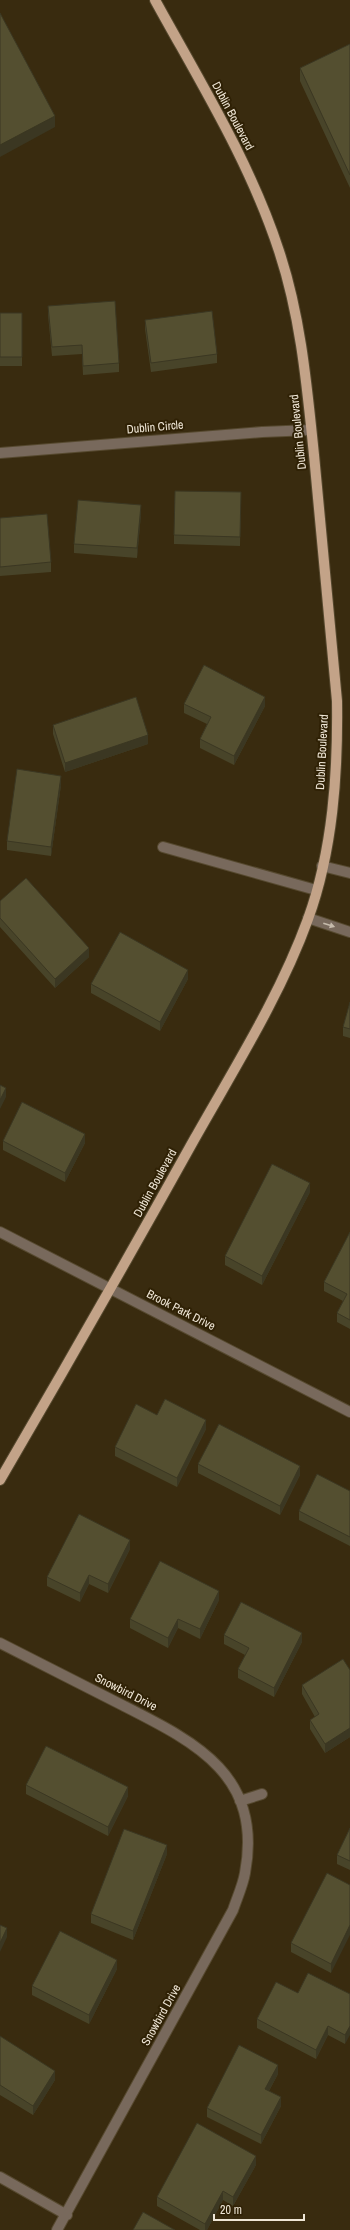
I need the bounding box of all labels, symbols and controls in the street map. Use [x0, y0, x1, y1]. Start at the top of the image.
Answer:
street label: Dublin Boulevard [208, 79, 258, 153]
street label: Dublin Boulevard [286, 394, 310, 470]
street label: Dublin Circle [126, 417, 184, 437]
street label: Dublin Boulevard [312, 714, 332, 790]
one-way arrow [323, 922, 335, 928]
street label: Dublin Boulevard [130, 1146, 180, 1220]
street label: Brook Park Drive [144, 1286, 218, 1334]
street label: Snowbird Drive [92, 1669, 160, 1715]
street label: Snowbird Drive [138, 1981, 184, 2049]
scale bar [214, 2196, 304, 2222]
text: 20 m [220, 2202, 242, 2218]

